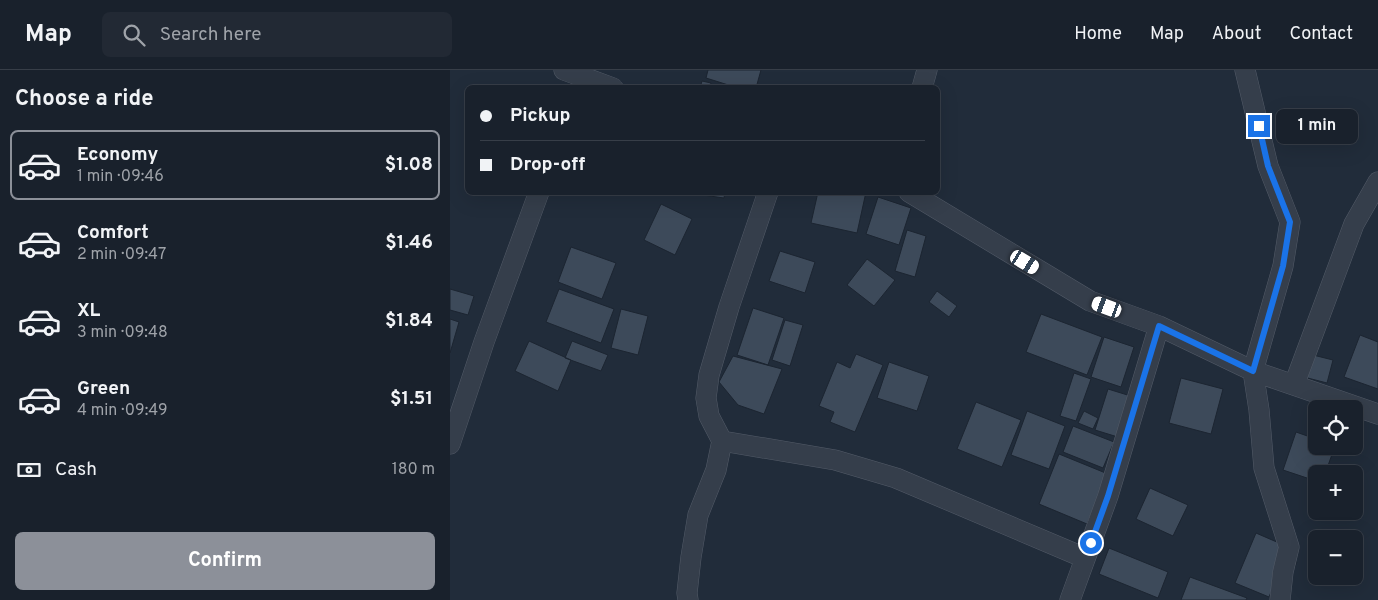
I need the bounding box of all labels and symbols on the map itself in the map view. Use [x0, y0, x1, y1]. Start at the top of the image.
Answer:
callout: 1 min [1276, 108, 1359, 144]
route end [1248, 115, 1270, 137]
car [1008, 248, 1041, 276]
car [1090, 295, 1123, 319]
route start [1080, 532, 1102, 554]

